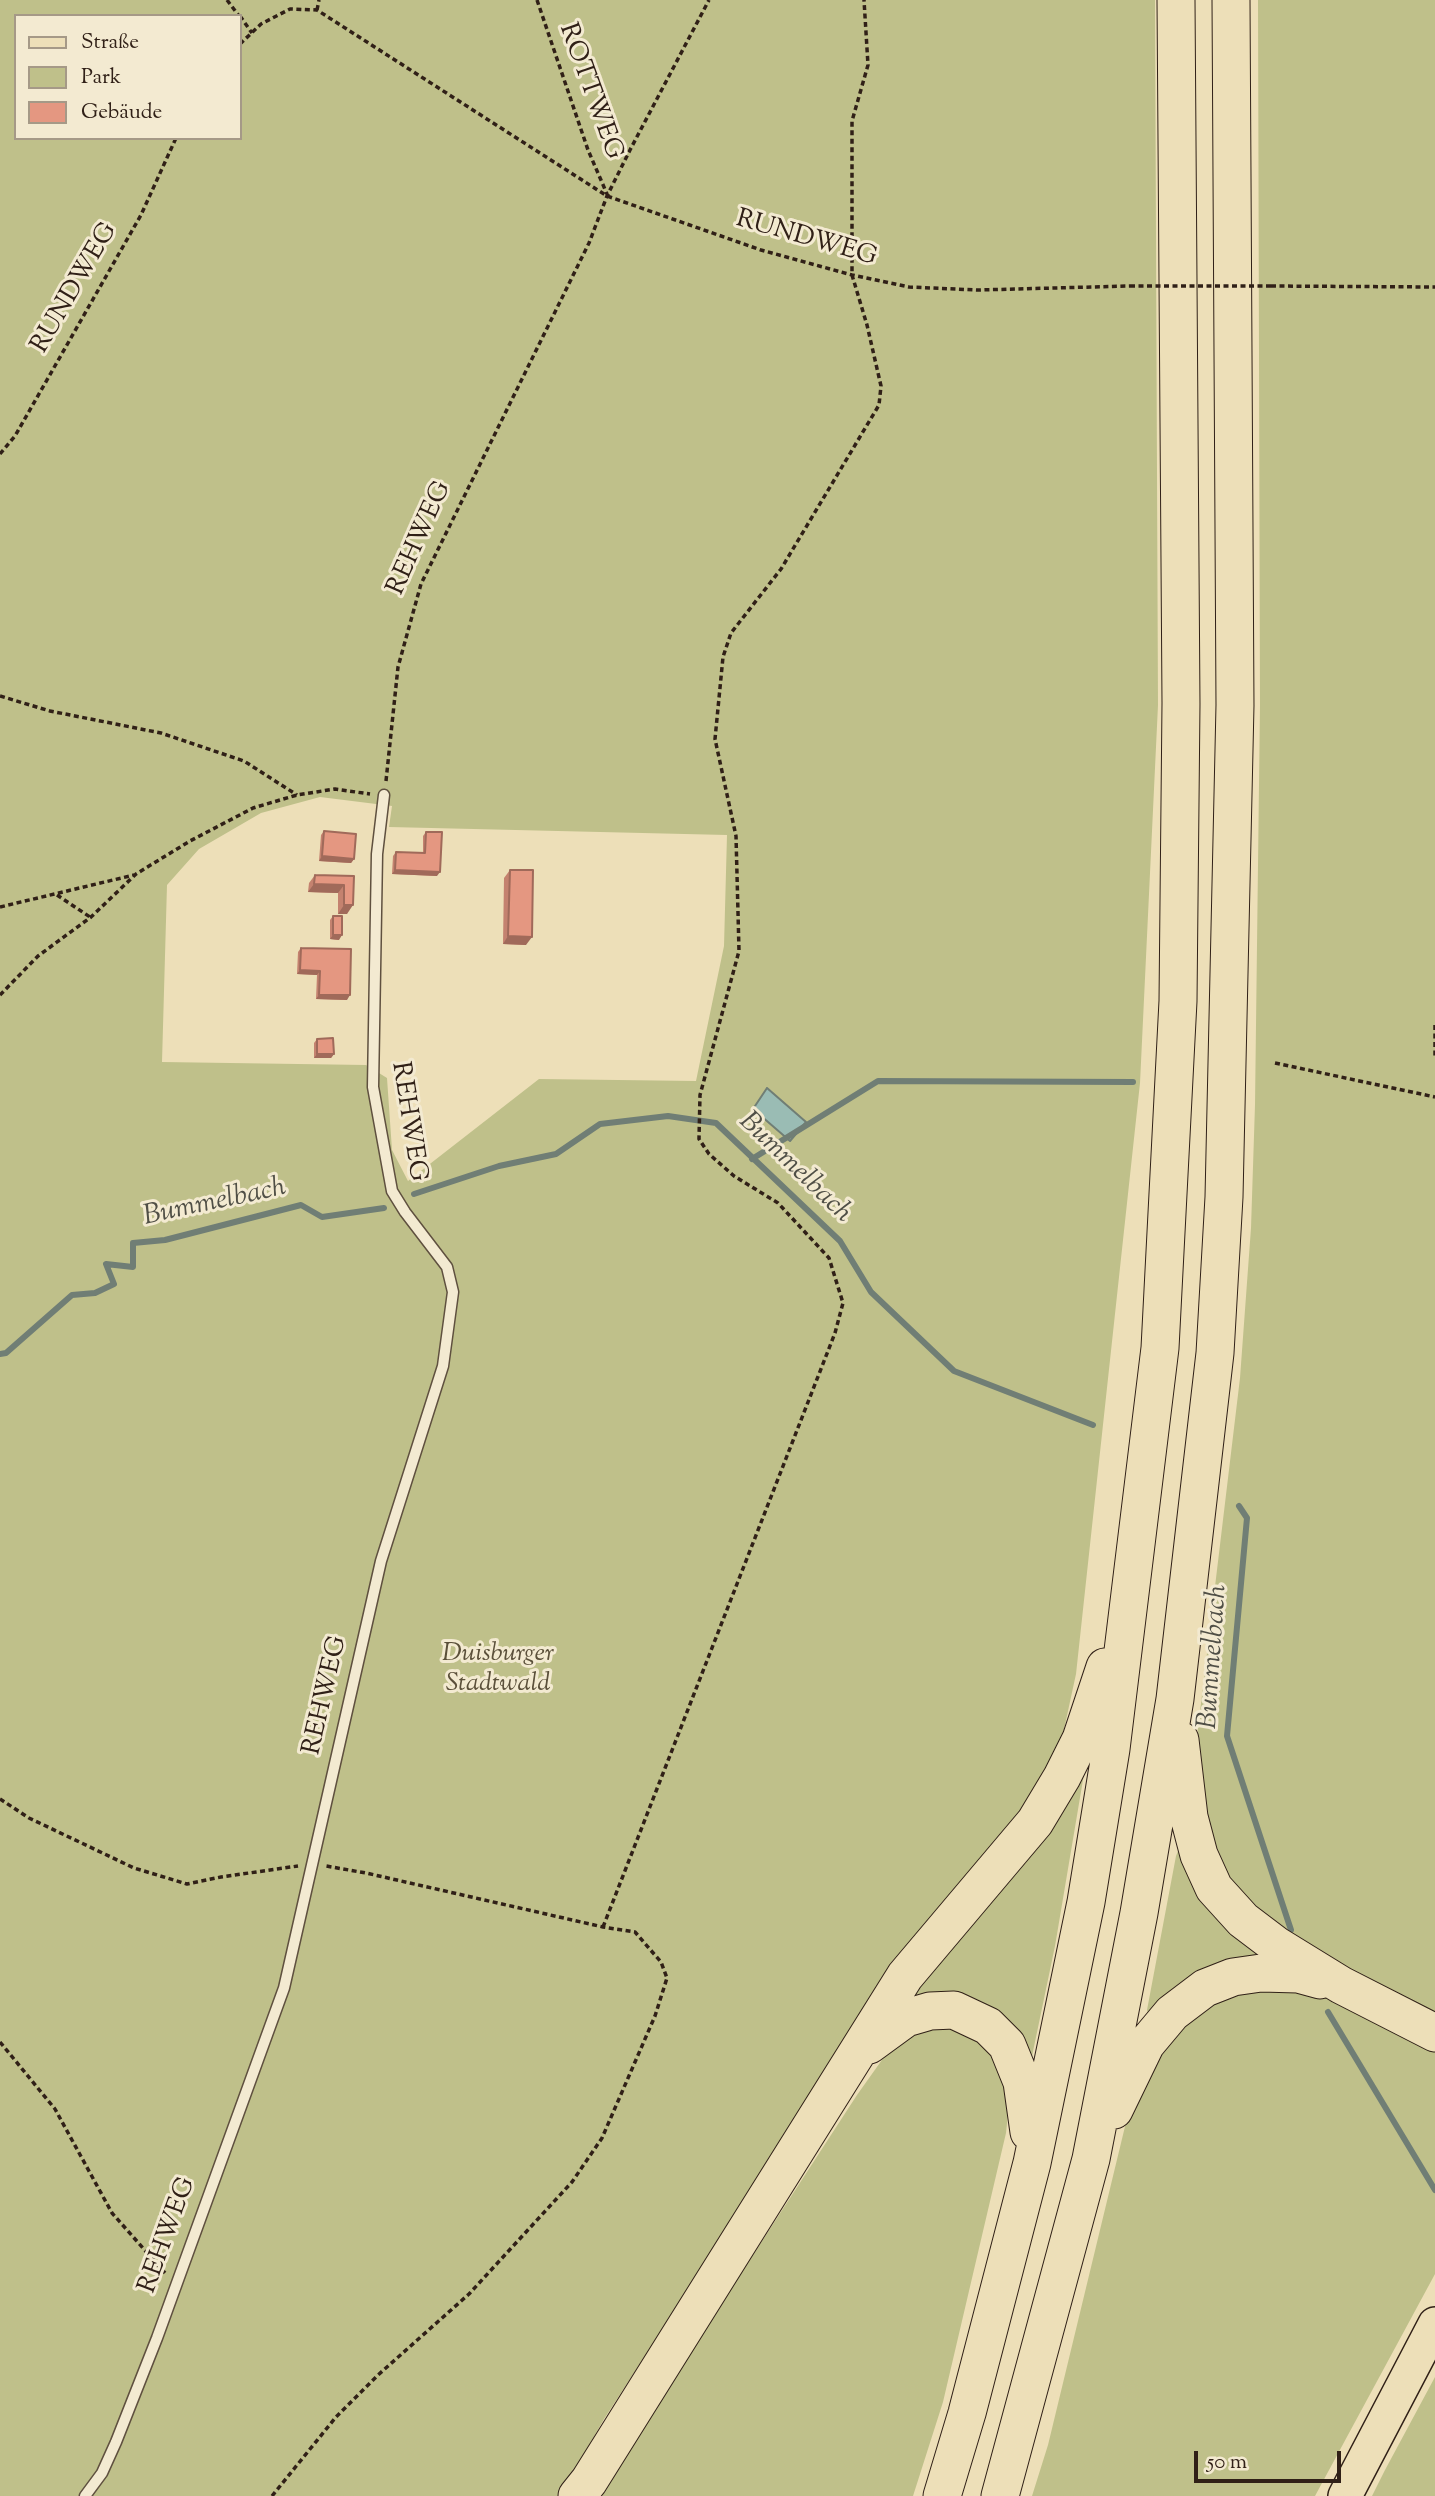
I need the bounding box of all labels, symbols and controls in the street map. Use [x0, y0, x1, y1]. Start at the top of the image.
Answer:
legend [14, 14, 242, 140]
street label: ROTTWEG [550, 20, 628, 164]
text: Straße [81, 28, 139, 58]
text: Park [81, 63, 121, 93]
text: Gebäude [81, 98, 162, 128]
street label: RUNDWEG [732, 205, 880, 275]
street label: RUNDWEG [26, 218, 126, 360]
street label: REHWEG [382, 477, 460, 601]
street label: REHWEG [382, 1060, 432, 1184]
water label: Bummelbach [730, 1107, 858, 1231]
water label: Bummelbach [141, 1173, 289, 1235]
water label: Bummelbach [1193, 1584, 1237, 1730]
street label: REHWEG [298, 1634, 356, 1758]
park label: Duisburger Stadtwald [442, 1640, 554, 1702]
street label: REHWEG [134, 2174, 204, 2298]
scale bar [1197, 2436, 1344, 2480]
text: 50 m [1207, 2448, 1247, 2478]

